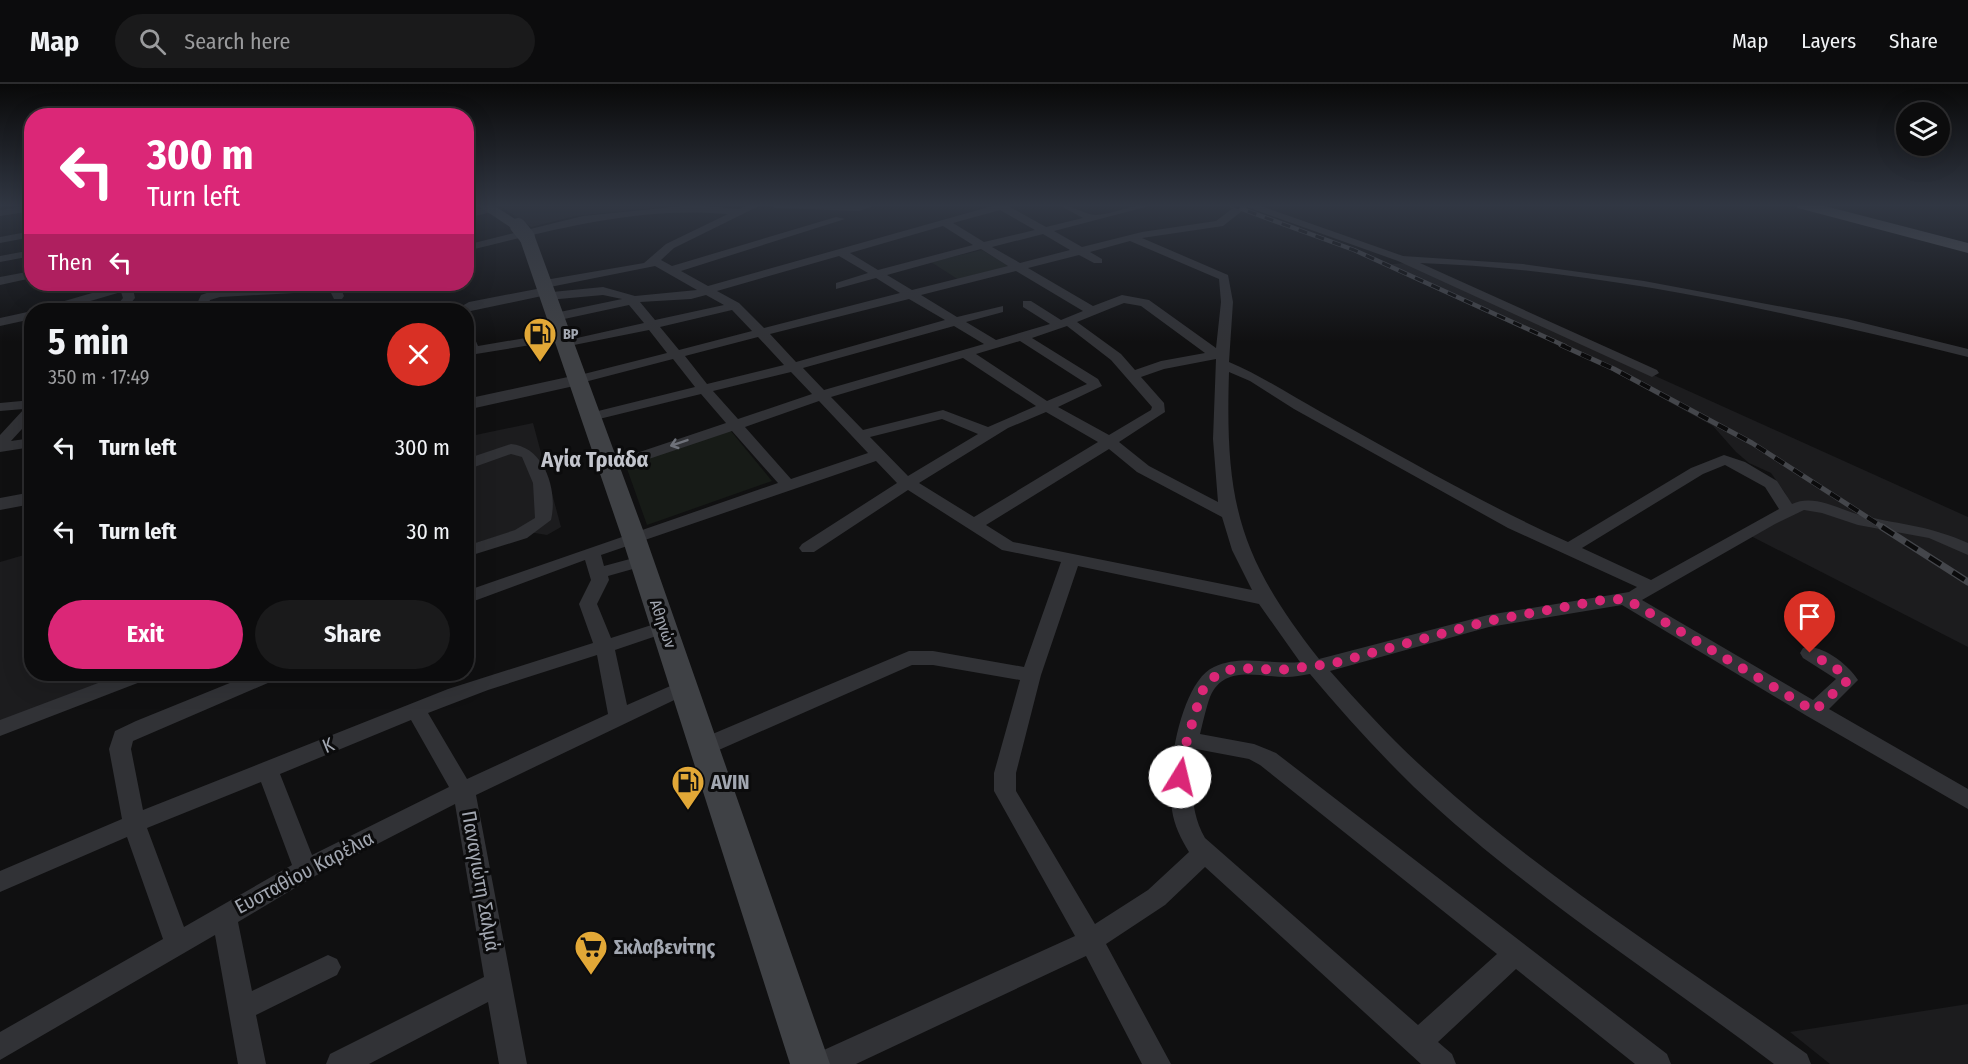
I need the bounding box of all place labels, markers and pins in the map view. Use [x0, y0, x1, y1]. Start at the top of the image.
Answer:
fuel station icon: BP [522, 316, 558, 363]
place label: BP [563, 326, 579, 343]
pin [1784, 591, 1835, 653]
fuel station icon: AVIN [670, 764, 706, 811]
place label: AVIN [710, 770, 749, 794]
supermarket icon: Σκλαβενίτης [573, 929, 609, 976]
place label: Σκλαβενίτης [614, 935, 716, 959]

